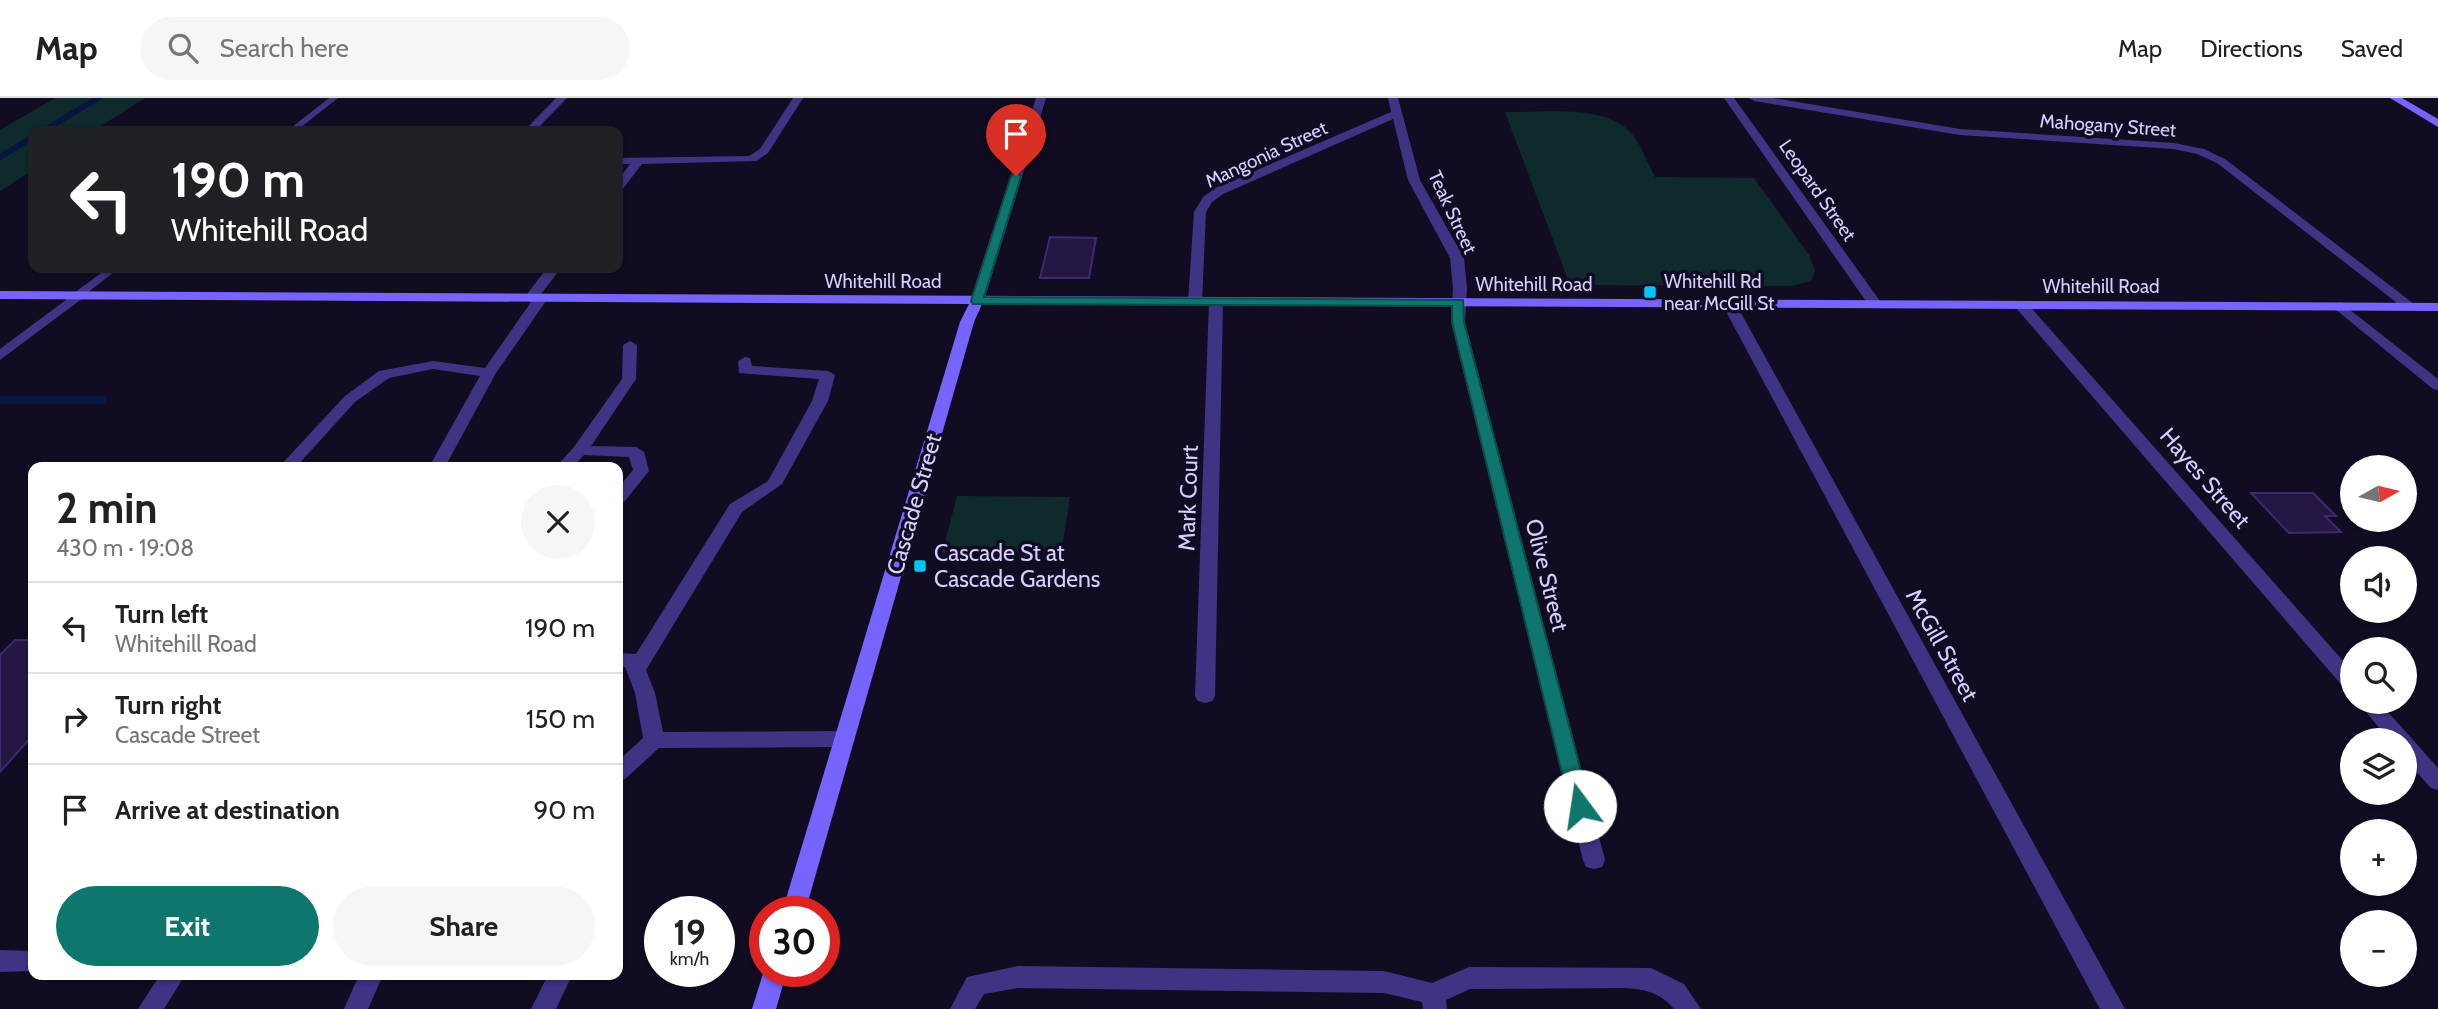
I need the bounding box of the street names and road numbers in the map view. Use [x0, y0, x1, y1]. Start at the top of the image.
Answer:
street label: Mahogany Street [2039, 109, 2178, 142]
street label: Mangonia Street [1202, 116, 1331, 193]
street label: Leopard Street [1774, 135, 1861, 246]
street label: Teak Street [1423, 167, 1482, 258]
street label: Whitehill Road [824, 270, 942, 293]
street label: Whitehill Road [1475, 273, 1593, 296]
street label: Whitehill Road [2042, 275, 2160, 298]
street label: Hayes Street [2154, 422, 2256, 534]
street label: Cascade Street [881, 430, 948, 578]
street label: Mark Court [1172, 444, 1204, 551]
street label: Olive Street [1519, 516, 1575, 634]
street label: McGill Street [1900, 584, 1984, 706]

